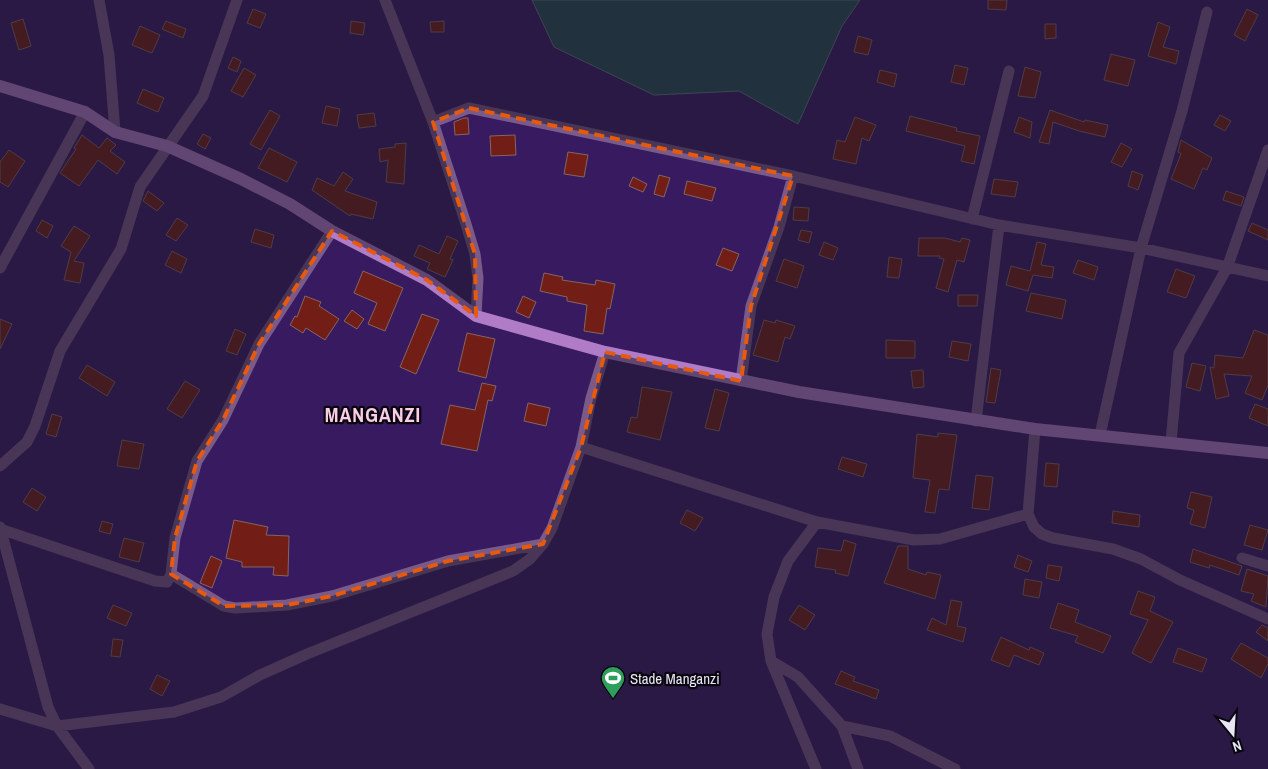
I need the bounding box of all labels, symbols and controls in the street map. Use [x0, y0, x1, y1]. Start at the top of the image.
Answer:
district label: MANGANZI [325, 401, 421, 428]
sports icon: Stade Manganzi [600, 665, 626, 699]
place label: Stade Manganzi [630, 668, 720, 689]
north arrow [1208, 709, 1258, 759]
text: N [1230, 737, 1244, 756]

